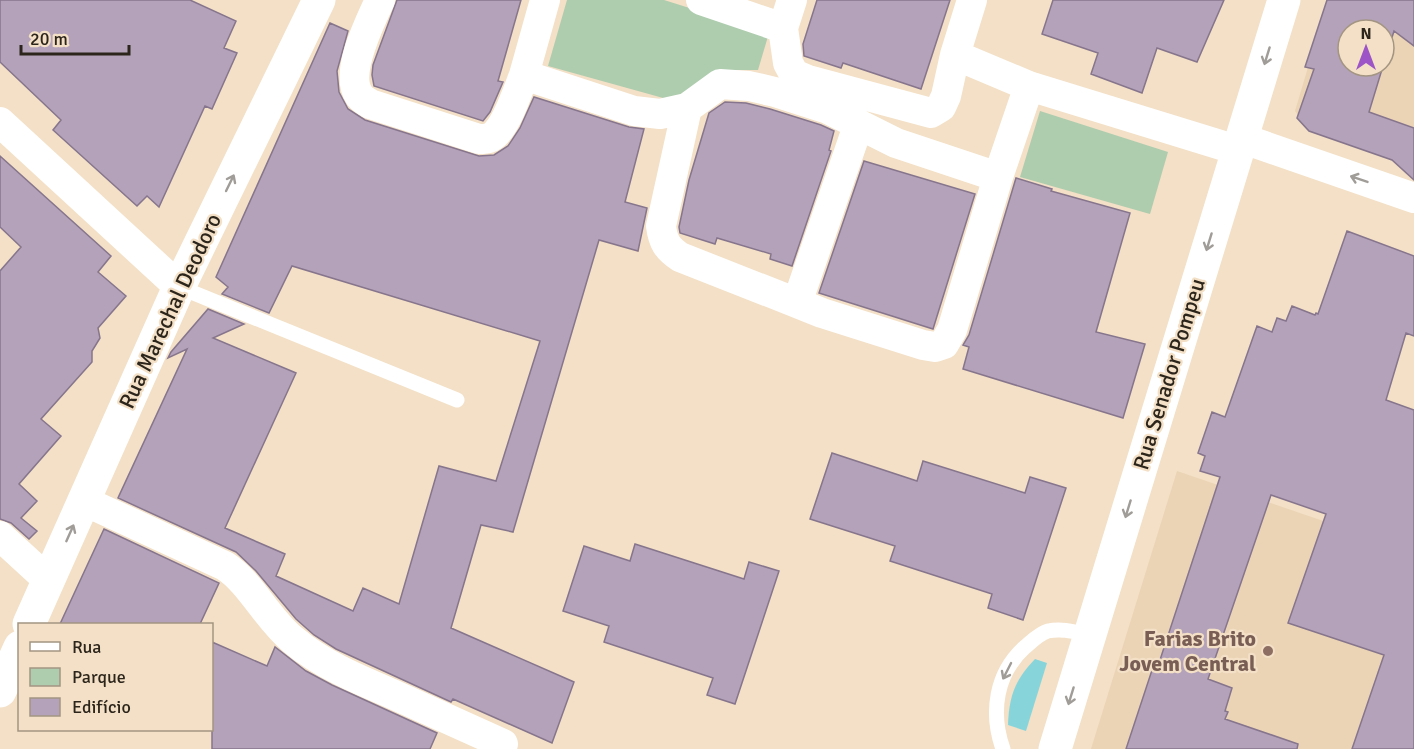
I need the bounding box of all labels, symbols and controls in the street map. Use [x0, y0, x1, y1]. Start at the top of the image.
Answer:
scale bar [21, 18, 129, 56]
north arrow [1336, 18, 1396, 78]
text: N [1360, 24, 1372, 44]
text: 20 m [30, 28, 68, 50]
one-way arrow [1261, 46, 1272, 65]
one-way arrow [1350, 173, 1369, 184]
one-way arrow [224, 175, 236, 193]
street label: Rua Marechal Deodoro [113, 209, 227, 413]
one-way arrow [1203, 232, 1214, 251]
street label: Rua Senador Pompeu [1127, 275, 1211, 473]
one-way arrow [1122, 499, 1133, 518]
one-way arrow [64, 524, 76, 542]
legend [18, 623, 213, 731]
place label: Farias Brito Jovem Central [1119, 625, 1256, 677]
text: Rua [72, 636, 101, 658]
marker: Farias Brito Jovem Central [1261, 644, 1275, 658]
one-way arrow [1001, 661, 1012, 679]
text: Parque [72, 666, 126, 688]
one-way arrow [1065, 686, 1076, 705]
text: Edifício [72, 696, 131, 718]

